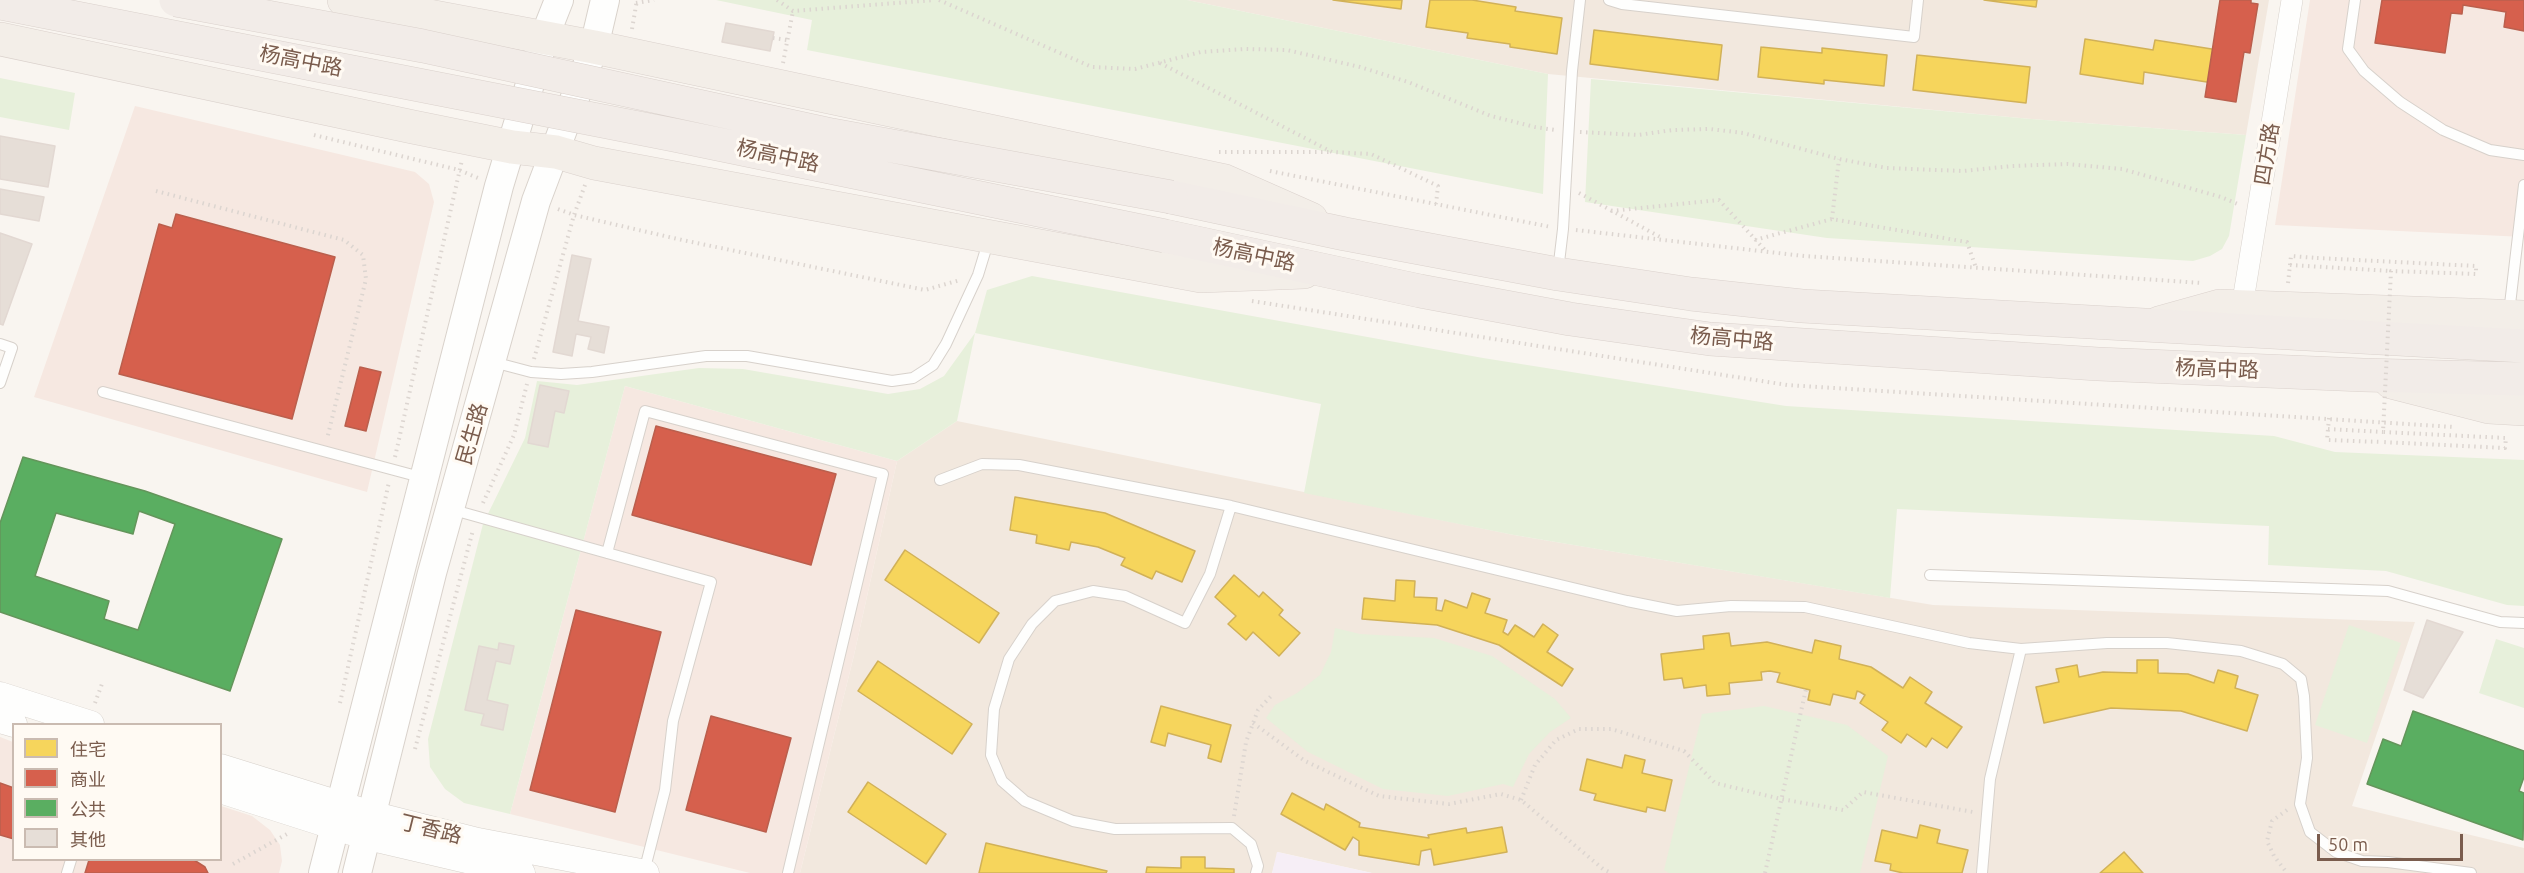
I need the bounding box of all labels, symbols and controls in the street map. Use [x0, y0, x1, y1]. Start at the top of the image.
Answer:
street label: 杨高中路 [257, 41, 345, 81]
street label: 四方路 [2250, 121, 2284, 187]
street label: 杨高中路 [734, 135, 822, 177]
street label: 杨高中路 [1210, 234, 1298, 276]
street label: 杨高中路 [1689, 323, 1775, 355]
street label: 杨高中路 [2175, 355, 2259, 383]
street label: 民生路 [451, 400, 493, 468]
legend [12, 723, 222, 861]
text: 住宅 [70, 739, 106, 759]
text: 商业 [70, 769, 106, 789]
text: 公共 [70, 799, 106, 819]
street label: 丁香路 [397, 809, 465, 849]
scale bar [2320, 822, 2466, 860]
text: 其他 [70, 829, 106, 849]
text: 50 m [2328, 834, 2368, 854]

